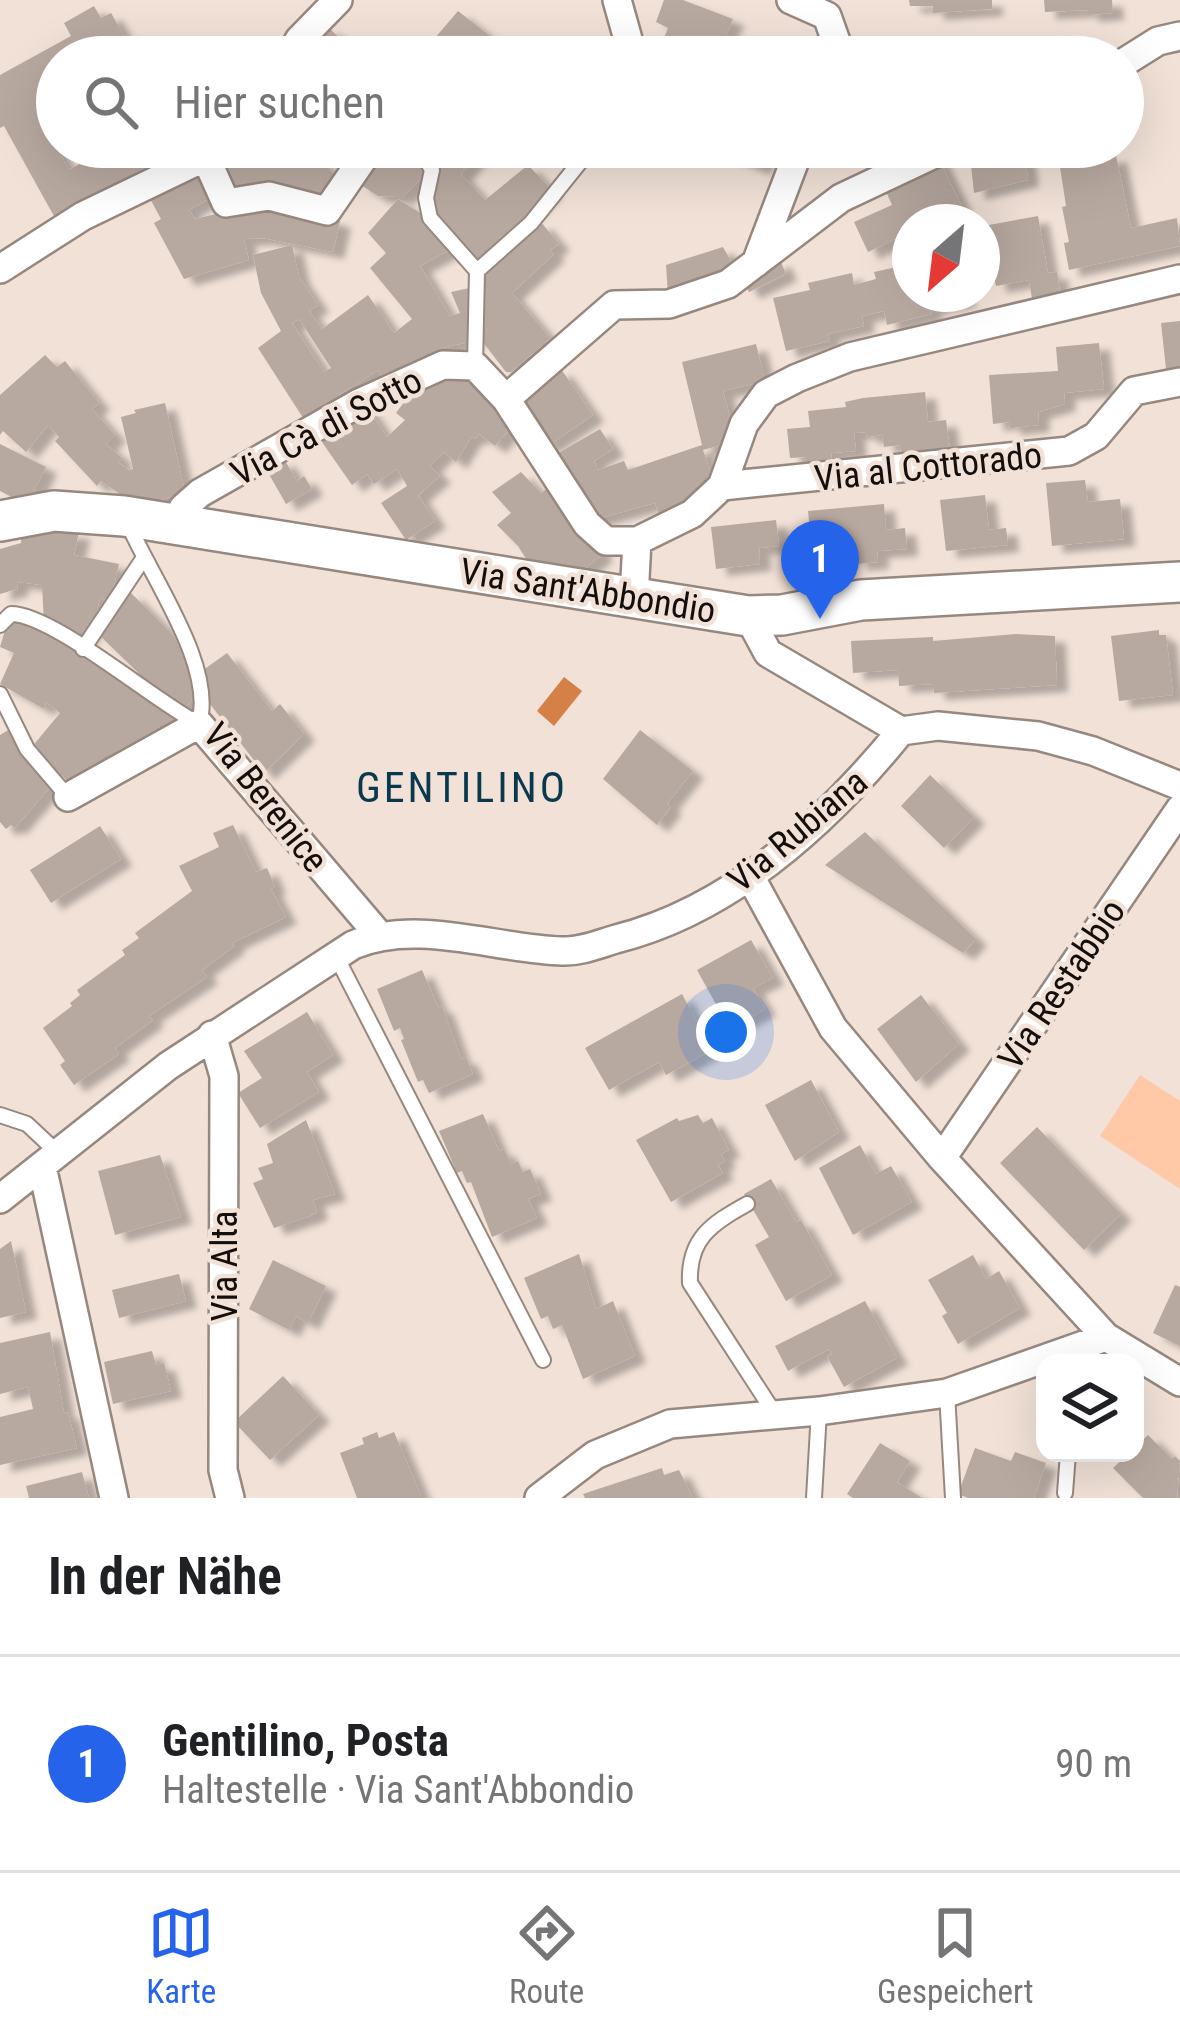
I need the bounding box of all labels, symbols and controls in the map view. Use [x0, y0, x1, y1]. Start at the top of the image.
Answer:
search box [36, 36, 1144, 168]
icon: search [78, 69, 144, 135]
text: Hier suchen [174, 76, 385, 129]
north arrow [892, 204, 1000, 312]
street label: Via Cà di Sotto [224, 359, 429, 495]
street label: Via al Cottorado [812, 434, 1044, 500]
pin: 1 [781, 520, 859, 619]
street label: Via Sant'Abbondio [457, 550, 719, 632]
street label: Via Berenice [194, 715, 336, 880]
street label: Via Rubiana [720, 761, 876, 901]
district label: GENTILINO [356, 763, 568, 812]
street label: Via Restabbio [990, 892, 1134, 1078]
your location [696, 1002, 756, 1062]
street label: Via Alta [204, 1211, 246, 1321]
map controls [1036, 1354, 1144, 1462]
button: layers [1036, 1354, 1144, 1462]
text: In der Nähe [48, 1547, 282, 1606]
text: Gentilino, Posta [162, 1714, 449, 1767]
text: 1 [77, 1741, 97, 1787]
text: 90 m [1055, 1741, 1132, 1787]
text: Haltestelle · Via Sant'Abbondio [162, 1767, 634, 1813]
tab: Karte [146, 1900, 216, 2011]
tab: Route [509, 1900, 584, 2011]
tab: Gespeichert [877, 1900, 1034, 2011]

